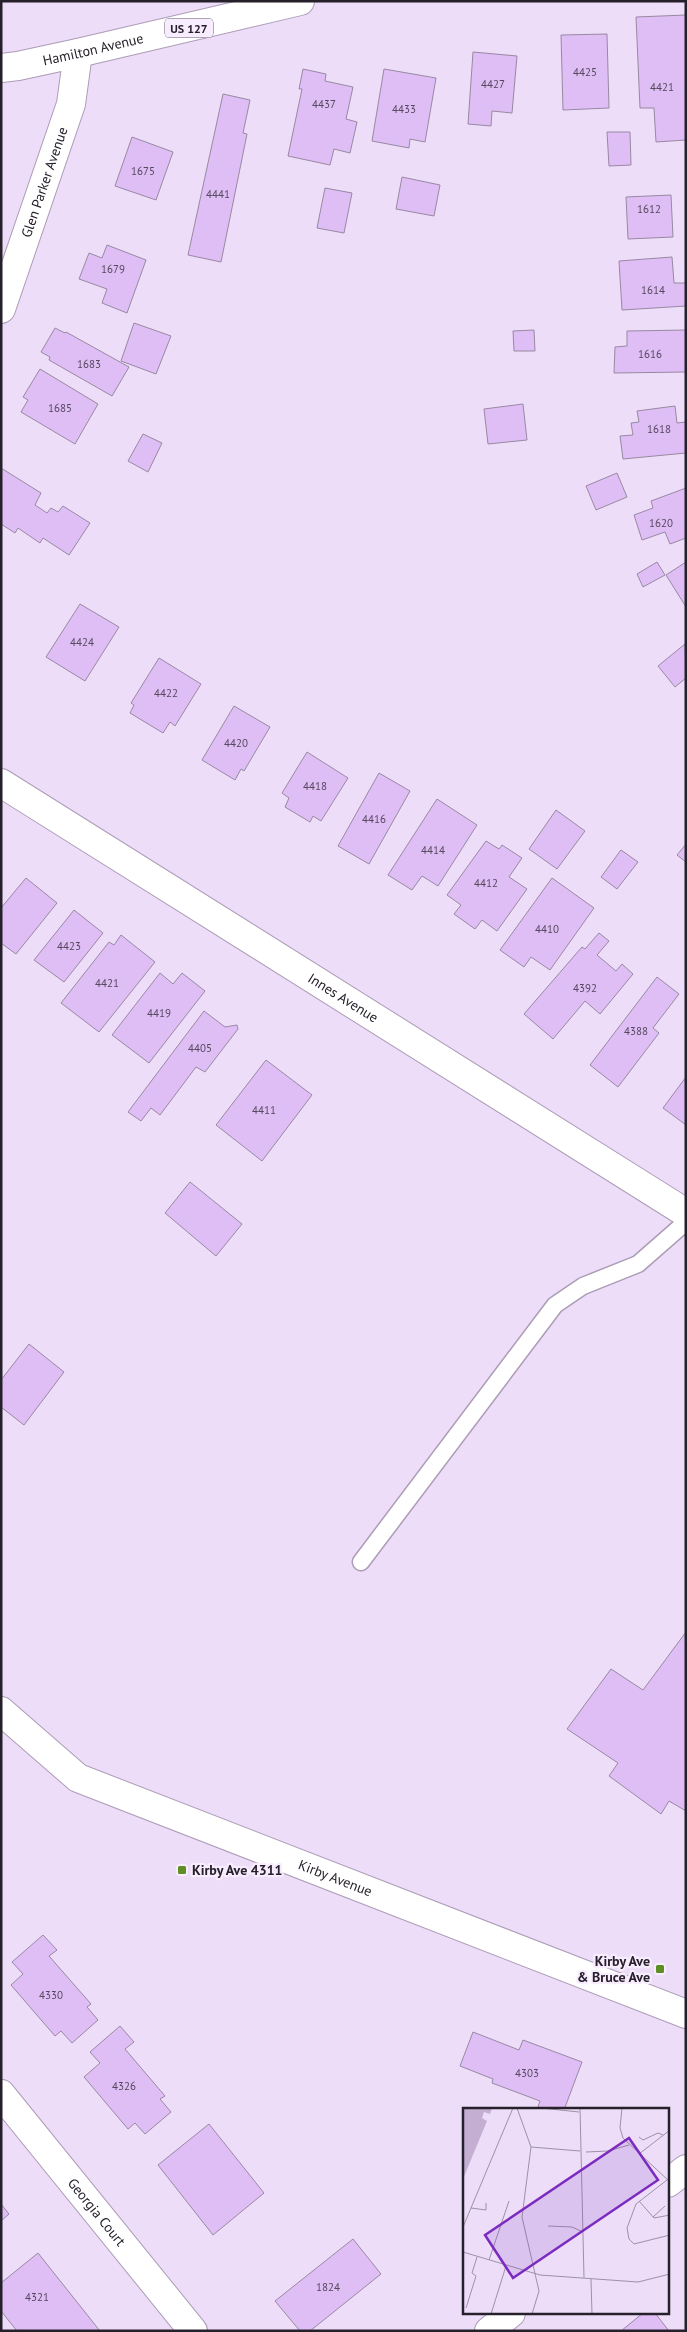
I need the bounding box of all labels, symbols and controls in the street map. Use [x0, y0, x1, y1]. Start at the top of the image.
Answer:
road number: US 127 [165, 18, 213, 38]
street label: Hamilton Avenue [41, 29, 145, 69]
house number: 4425 [573, 65, 597, 79]
house number: 4427 [481, 77, 505, 91]
house number: 4421 [650, 80, 674, 94]
house number: 4437 [312, 97, 336, 111]
house number: 4433 [392, 102, 416, 116]
street label: Glen Parker Avenue [17, 124, 72, 240]
house number: 1675 [131, 164, 155, 178]
house number: 4441 [206, 187, 230, 201]
house number: 1612 [637, 202, 661, 216]
house number: 1679 [101, 262, 125, 276]
house number: 1614 [641, 283, 665, 297]
house number: 1616 [638, 347, 662, 361]
house number: 1683 [77, 357, 101, 371]
house number: 1685 [48, 401, 72, 415]
house number: 1618 [647, 422, 671, 436]
house number: 1620 [649, 516, 673, 530]
house number: 4424 [70, 635, 94, 649]
house number: 4422 [154, 686, 178, 700]
house number: 4420 [224, 736, 248, 750]
house number: 4418 [303, 779, 327, 793]
house number: 4416 [362, 812, 386, 826]
house number: 4414 [421, 843, 445, 857]
house number: 4412 [474, 876, 498, 890]
house number: 4410 [535, 922, 559, 936]
house number: 4423 [57, 939, 81, 953]
street label: Innes Avenue [305, 969, 382, 1027]
house number: 4421 [95, 976, 119, 990]
house number: 4392 [573, 981, 597, 995]
house number: 4419 [147, 1006, 171, 1020]
house number: 4388 [624, 1024, 648, 1038]
house number: 4405 [188, 1041, 212, 1055]
house number: 4411 [252, 1103, 276, 1117]
street label: Kirby Avenue [296, 1855, 375, 1900]
place label: Kirby Ave 4311 [192, 1861, 283, 1879]
marker: Kirby Ave 4311 [176, 1864, 188, 1876]
place label: Kirby Ave & Bruce Ave [577, 1952, 650, 1986]
marker: Kirby Ave & Bruce Ave [654, 1963, 666, 1975]
house number: 4330 [39, 1988, 63, 2002]
house number: 4303 [515, 2066, 539, 2080]
house number: 4326 [112, 2079, 136, 2093]
inset map [463, 2108, 670, 2314]
street label: Georgia Court [64, 2174, 130, 2250]
house number: 1824 [316, 2280, 340, 2294]
house number: 4321 [25, 2290, 49, 2304]

